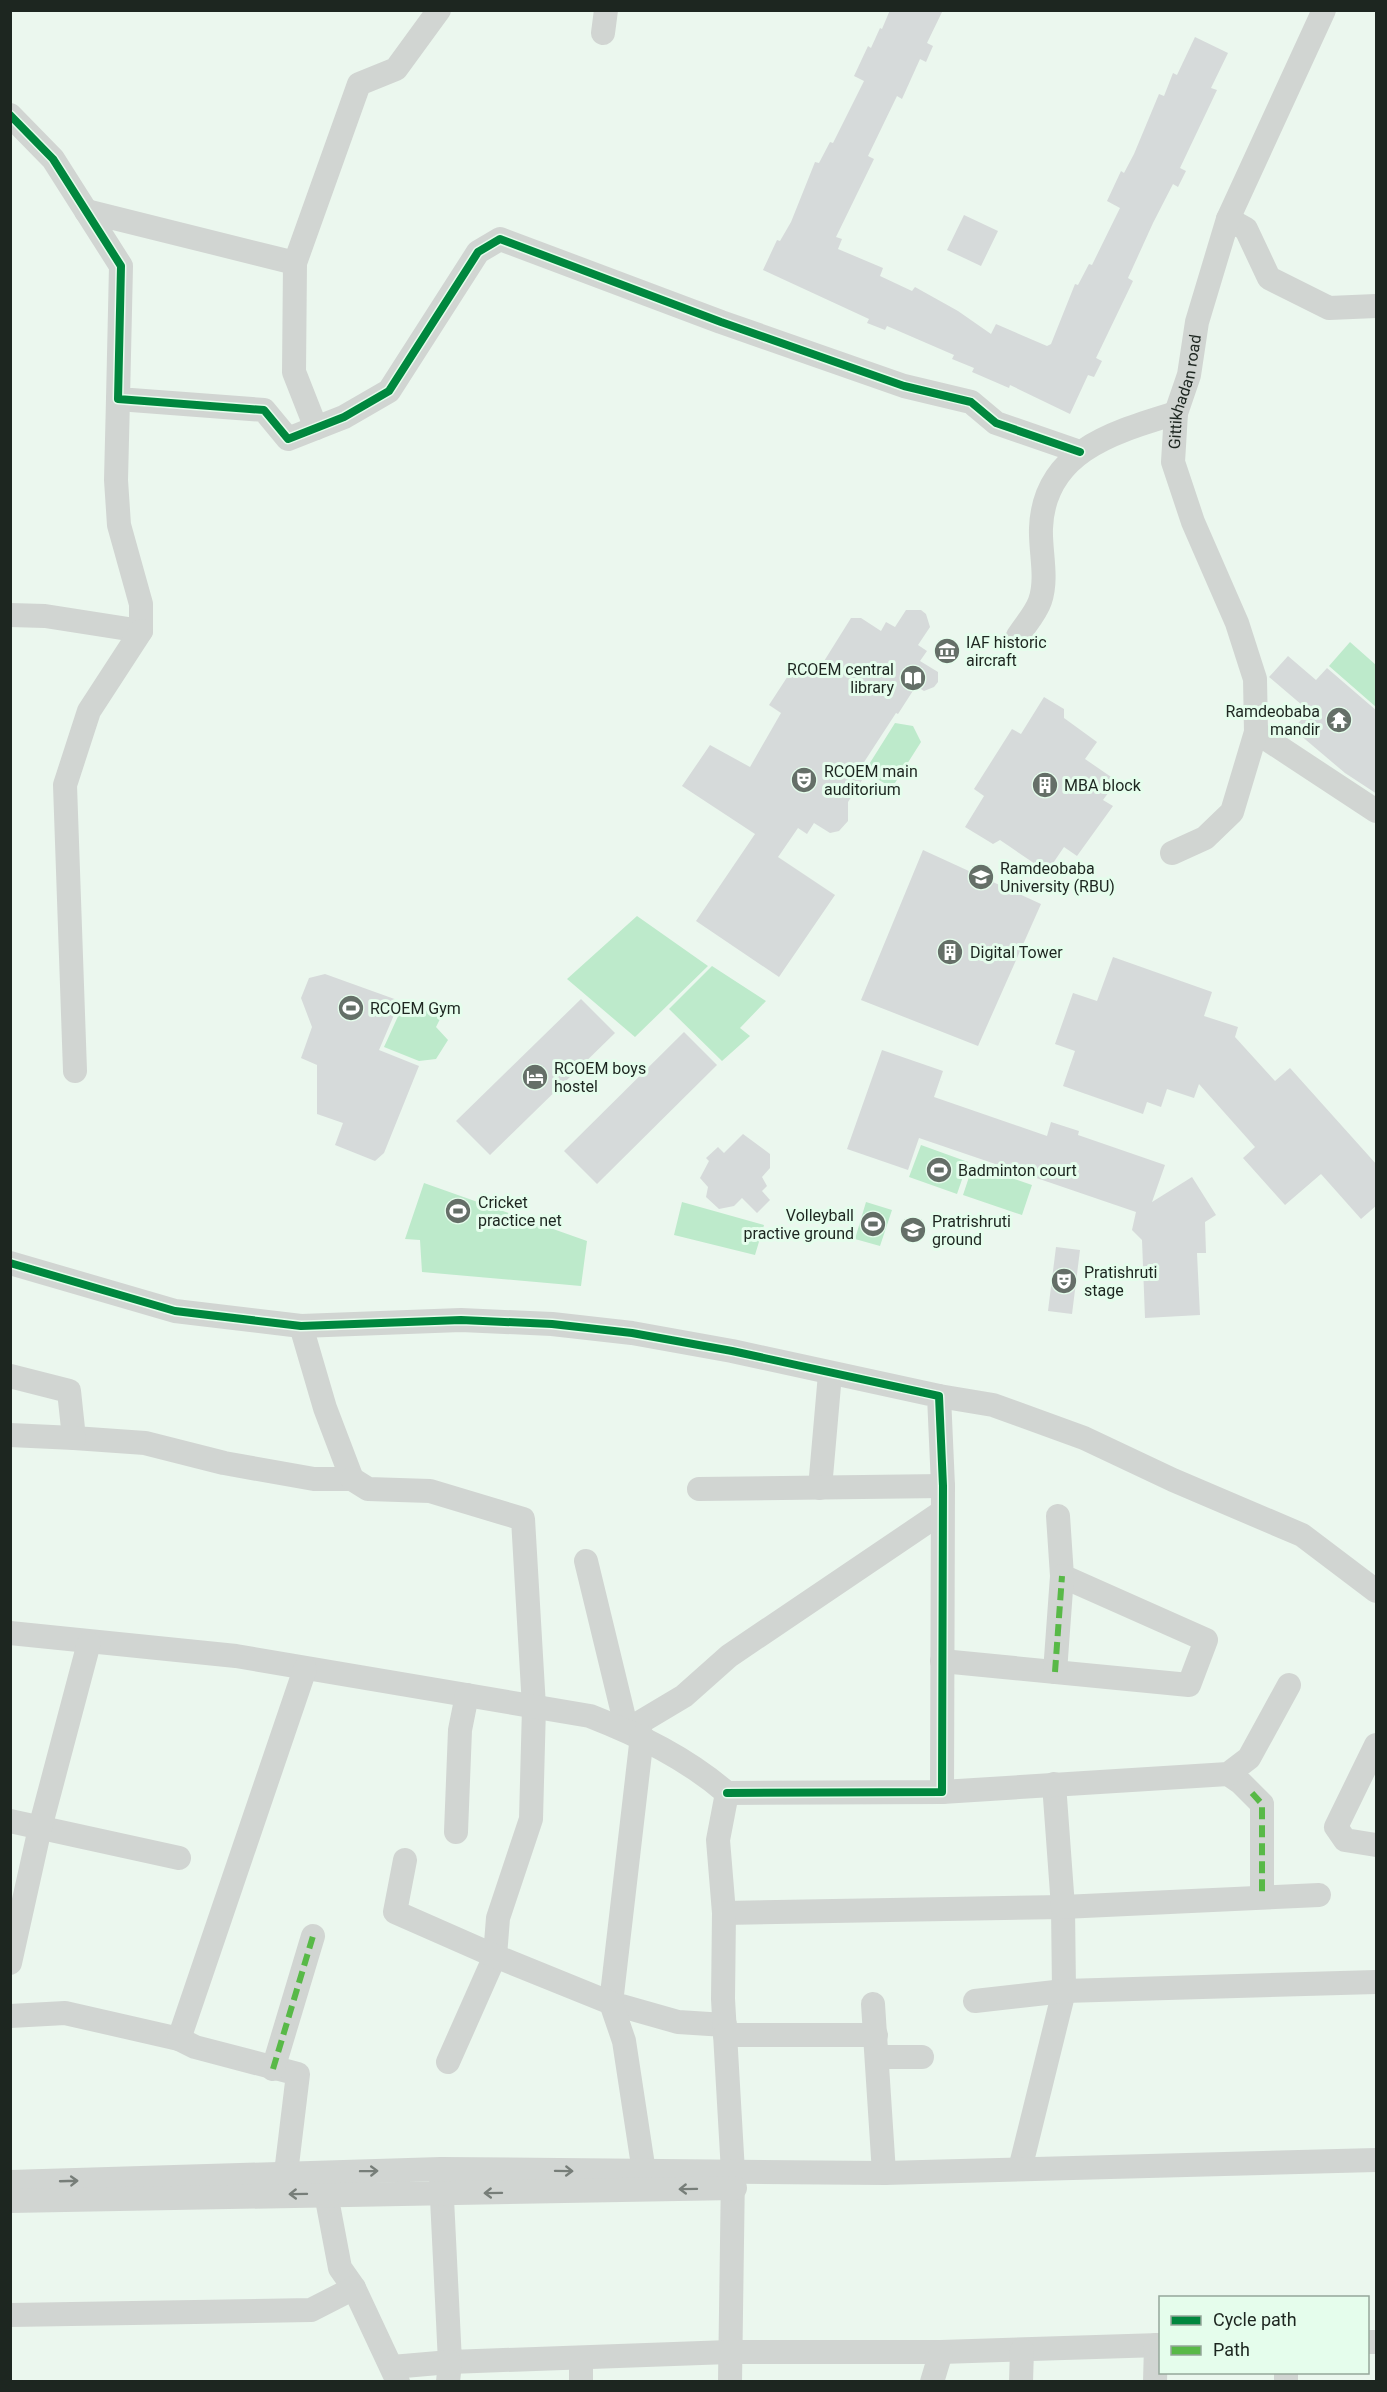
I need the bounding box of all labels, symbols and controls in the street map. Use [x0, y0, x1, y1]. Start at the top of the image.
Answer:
street label: Gittikhadan road [1164, 333, 1205, 450]
place label: IAF historic aircraft [966, 633, 1047, 670]
museum icon: IAF historic aircraft [932, 636, 962, 666]
place label: RCOEM central library [787, 660, 894, 697]
library icon: RCOEM central library [898, 663, 928, 693]
place label: Ramdeobaba mandir [1225, 702, 1321, 739]
temple icon: Ramdeobaba mandir [1324, 705, 1354, 735]
place label: RCOEM main auditorium [824, 762, 918, 799]
theatre icon: RCOEM main auditorium [789, 765, 819, 795]
building icon: MBA block [1030, 770, 1060, 800]
place label: MBA block [1064, 776, 1142, 795]
place label: Ramdeobaba University (RBU) [1000, 859, 1115, 896]
school or university icon: Ramdeobaba University (RBU) [966, 862, 996, 892]
building icon: Digital Tower [935, 937, 965, 967]
place label: Digital Tower [970, 943, 1063, 962]
sports icon: RCOEM Gym [336, 993, 366, 1023]
place label: RCOEM Gym [370, 999, 461, 1018]
place label: RCOEM boys hostel [554, 1059, 646, 1096]
hotel icon: RCOEM boys hostel [520, 1062, 550, 1092]
sports icon: Badminton court [924, 1155, 954, 1185]
place label: Badminton court [958, 1161, 1077, 1180]
place label: Cricket practice net [478, 1193, 562, 1230]
sports icon: Cricket practice net [443, 1196, 473, 1226]
place label: Volleyball practive ground [744, 1206, 854, 1243]
sports icon: Volleyball practive ground [858, 1209, 888, 1239]
place label: Pratrishruti ground [932, 1212, 1011, 1249]
school or university icon: Pratrishruti ground [898, 1215, 928, 1245]
place label: Pratishruti stage [1084, 1263, 1157, 1300]
theatre icon: Pratishruti stage [1049, 1266, 1079, 1296]
one-way arrow [358, 2165, 378, 2176]
one-way arrow [553, 2165, 573, 2177]
one-way arrow [58, 2175, 78, 2187]
one-way arrow [679, 2183, 699, 2195]
one-way arrow [484, 2187, 504, 2198]
one-way arrow [289, 2189, 309, 2200]
legend [1159, 2296, 1369, 2374]
text: Cycle path [1213, 2309, 1297, 2330]
text: Path [1213, 2339, 1250, 2360]

